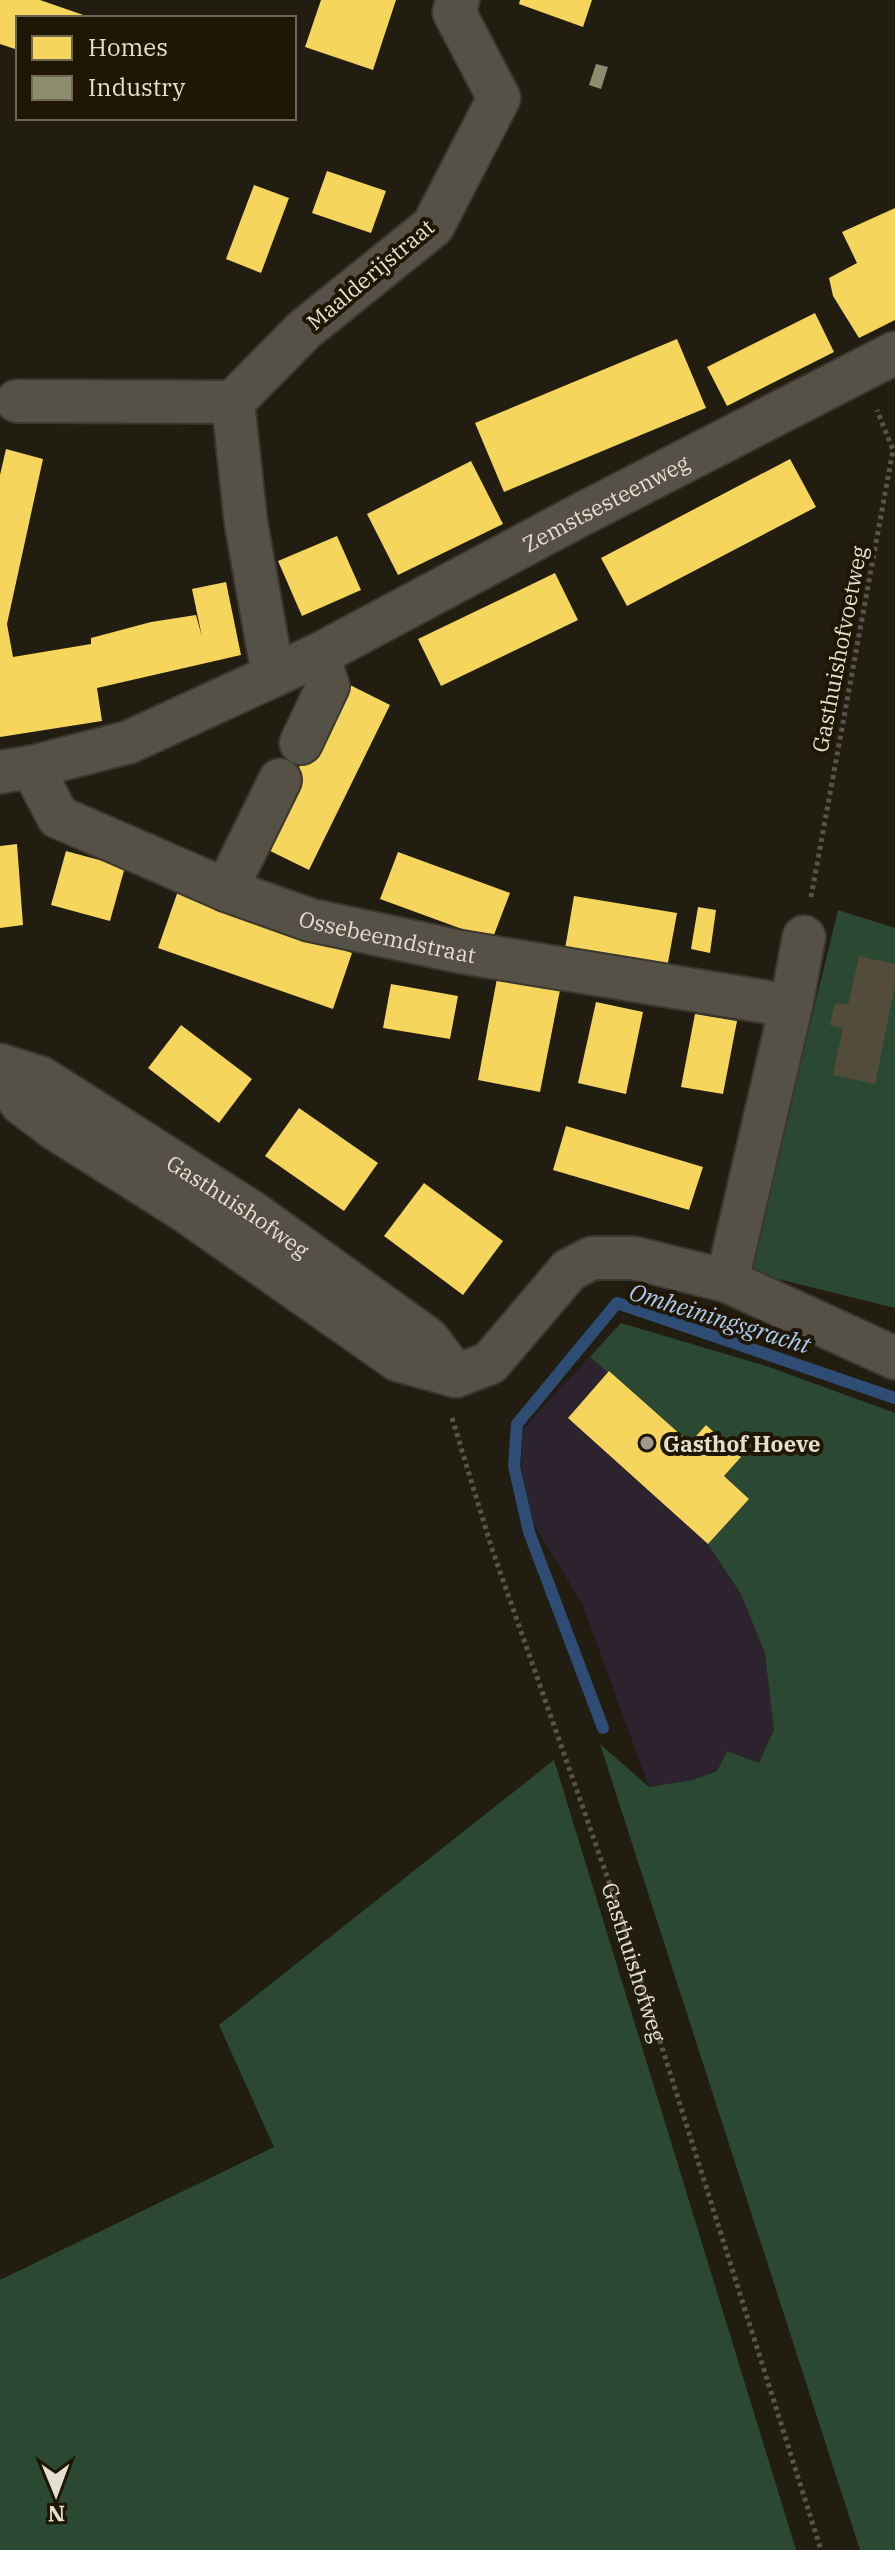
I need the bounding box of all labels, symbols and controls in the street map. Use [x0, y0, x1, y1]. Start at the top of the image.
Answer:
legend [16, 16, 296, 120]
text: Homes [88, 31, 168, 63]
text: Industry [88, 71, 185, 103]
street label: Maalderijstraat [300, 212, 440, 336]
street label: Zemstsesteenweg [517, 447, 694, 558]
street label: Gasthuishofvoetweg [805, 543, 873, 755]
street label: Ossebeemdstraat [295, 903, 478, 969]
street label: Gasthuishofweg [161, 1147, 316, 1264]
water label: Omheiningsgracht [625, 1275, 816, 1361]
place label: Gasthof Hoeve [663, 1429, 820, 1458]
marker: Gasthof Hoeve [638, 1434, 656, 1452]
street label: Gasthuishofweg [596, 1878, 674, 2045]
north arrow [16, 2454, 96, 2534]
text: N [47, 2500, 65, 2529]

